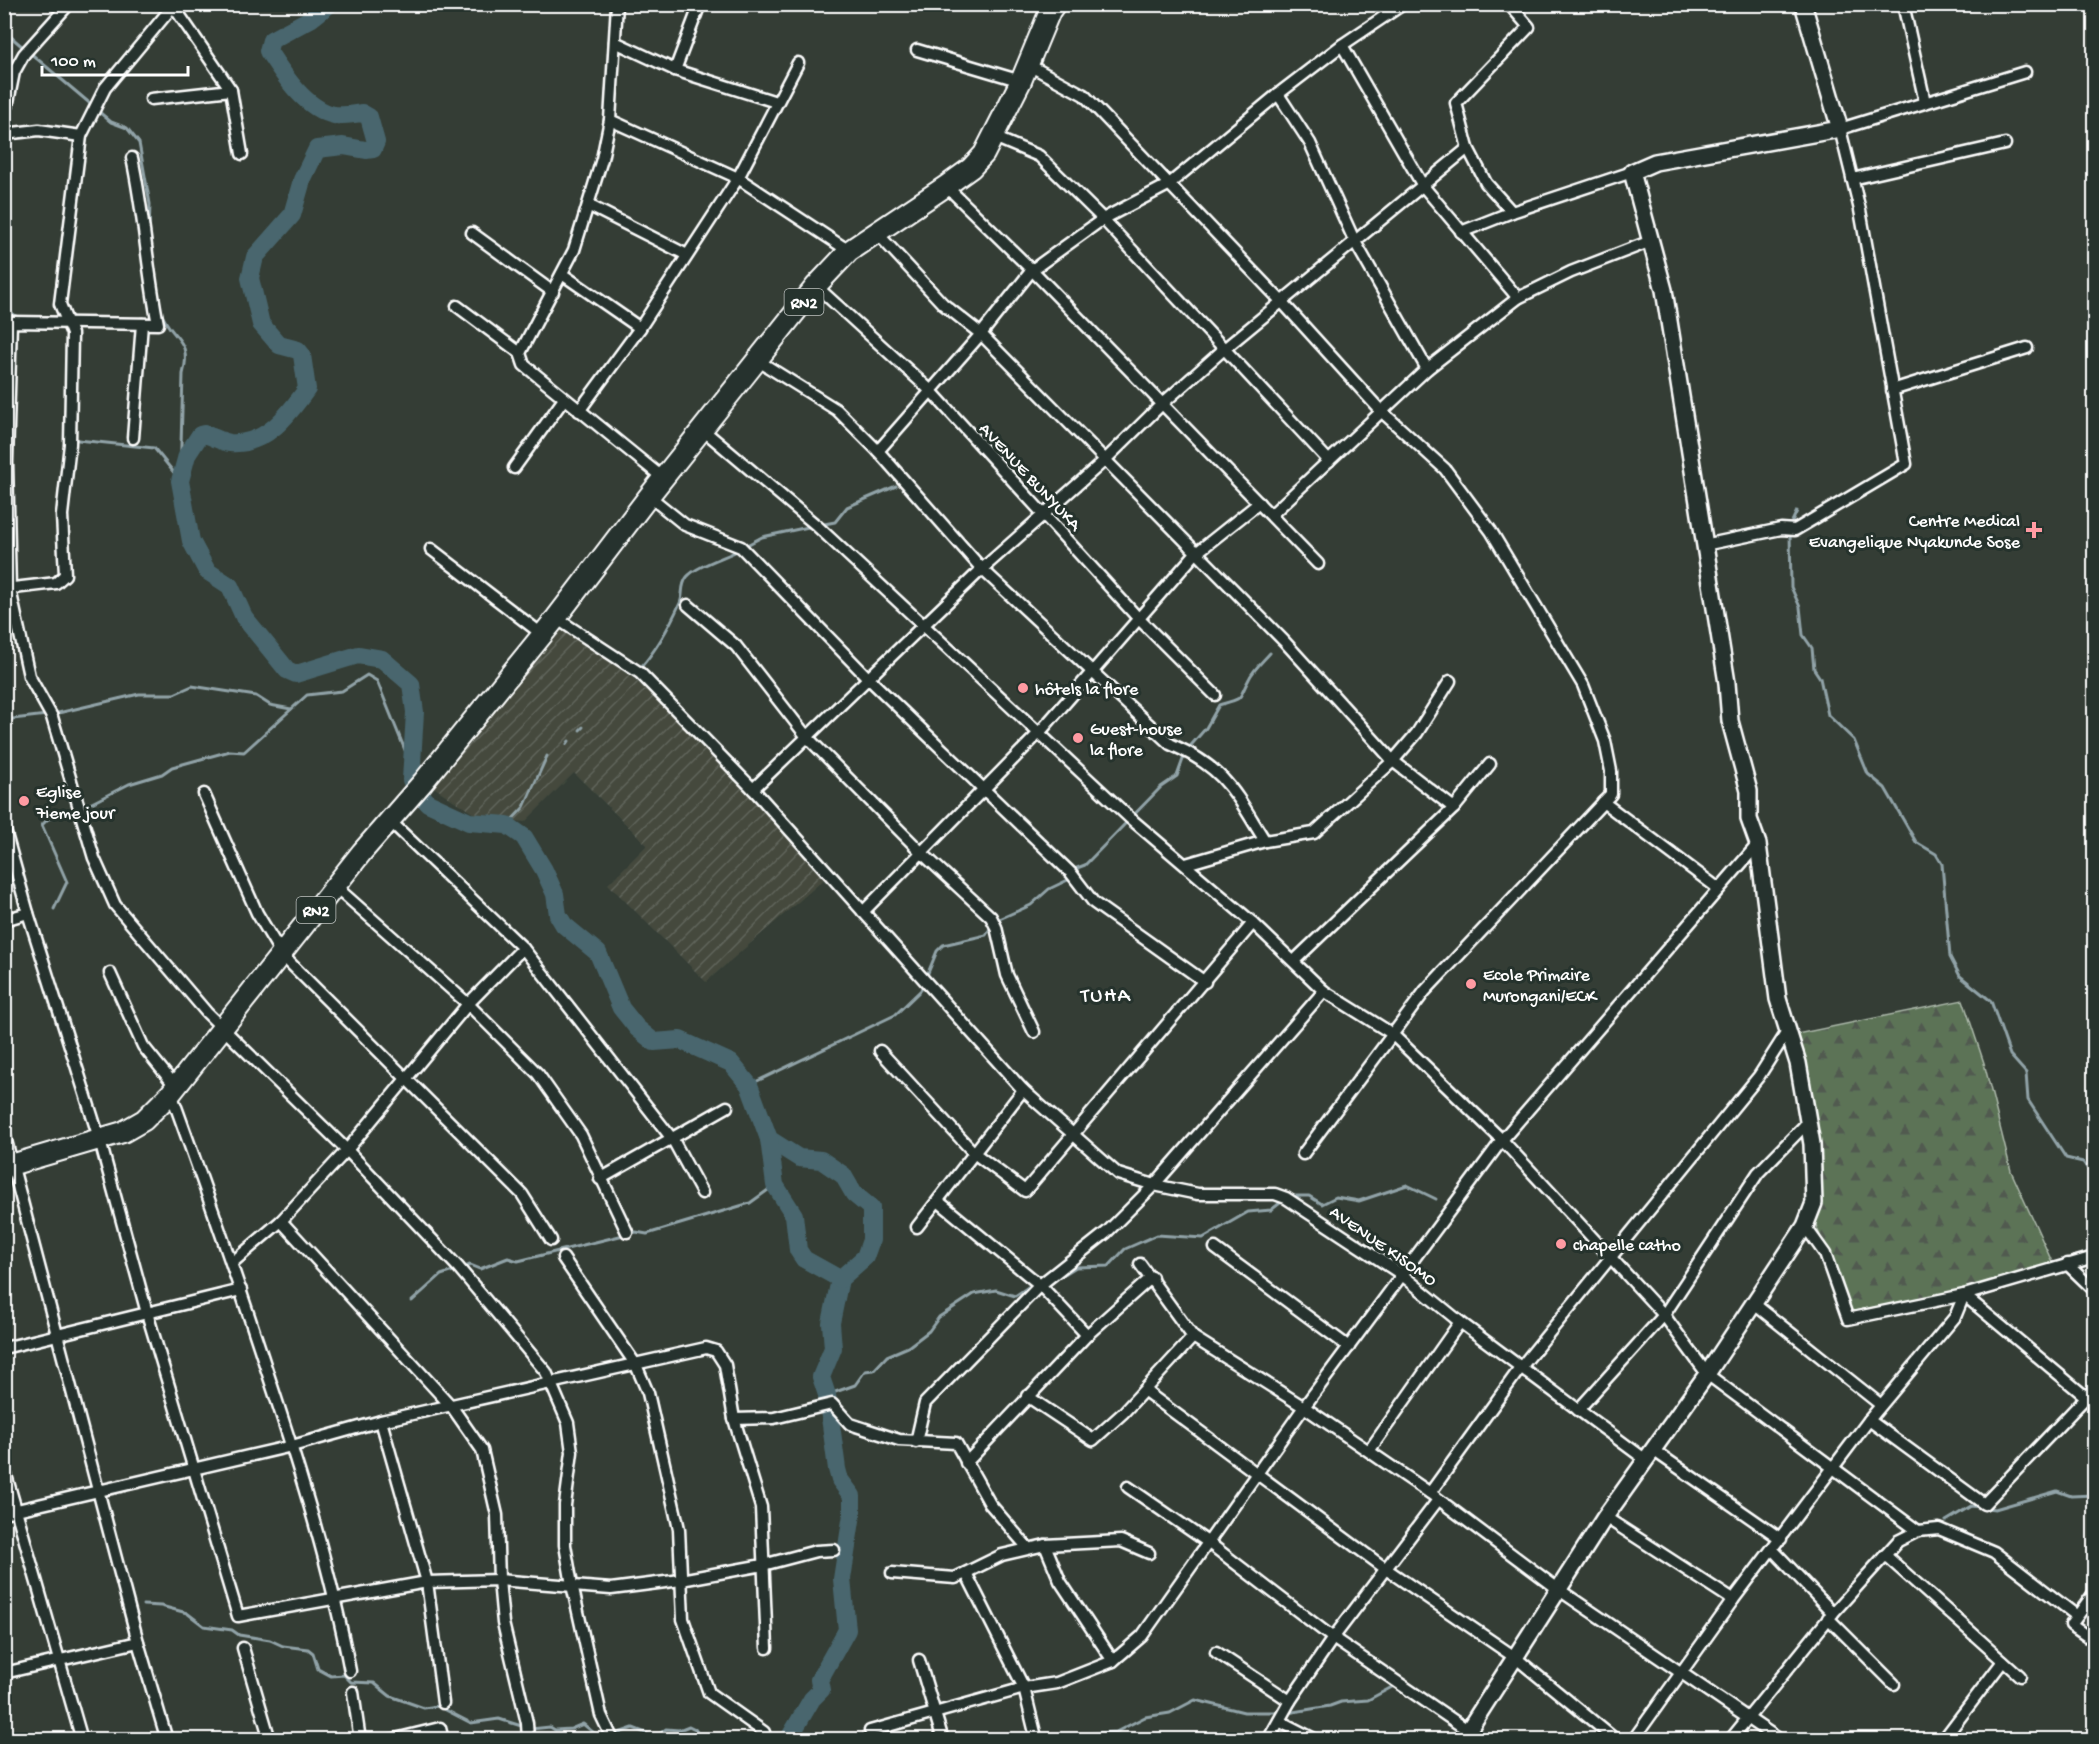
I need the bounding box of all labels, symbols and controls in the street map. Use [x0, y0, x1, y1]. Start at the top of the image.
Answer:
scale bar [42, 39, 188, 77]
text: 100 m [50, 52, 96, 73]
road number: RN2 [784, 289, 824, 315]
street label: AVENUE BUNYUKA [974, 419, 1086, 537]
place label: Centre Medical Evangelique Nyakunde Sose [1809, 512, 2021, 554]
marker: Centre Medical Evangelique Nyakunde Sose [2025, 521, 2043, 539]
place label: hôtels la flore [1035, 680, 1139, 701]
marker: hôtels la flore [1016, 681, 1030, 695]
place label: Guest-house la flore [1090, 720, 1183, 762]
marker: Guest-house la flore [1071, 731, 1085, 745]
place label: Eglise 7ieme jour [35, 783, 116, 825]
marker: Eglise 7ieme jour [17, 794, 31, 808]
road number: RN2 [296, 897, 336, 923]
place label: Ecole Primaire Murongani/ECK [1483, 966, 1598, 1008]
marker: Ecole Primaire Murongani/ECK [1464, 977, 1478, 991]
district label: TUHA [1080, 985, 1131, 1010]
street label: AVENUE KISOMO [1325, 1202, 1440, 1292]
place label: chapelle catho [1573, 1236, 1681, 1257]
marker: chapelle catho [1554, 1237, 1568, 1251]

